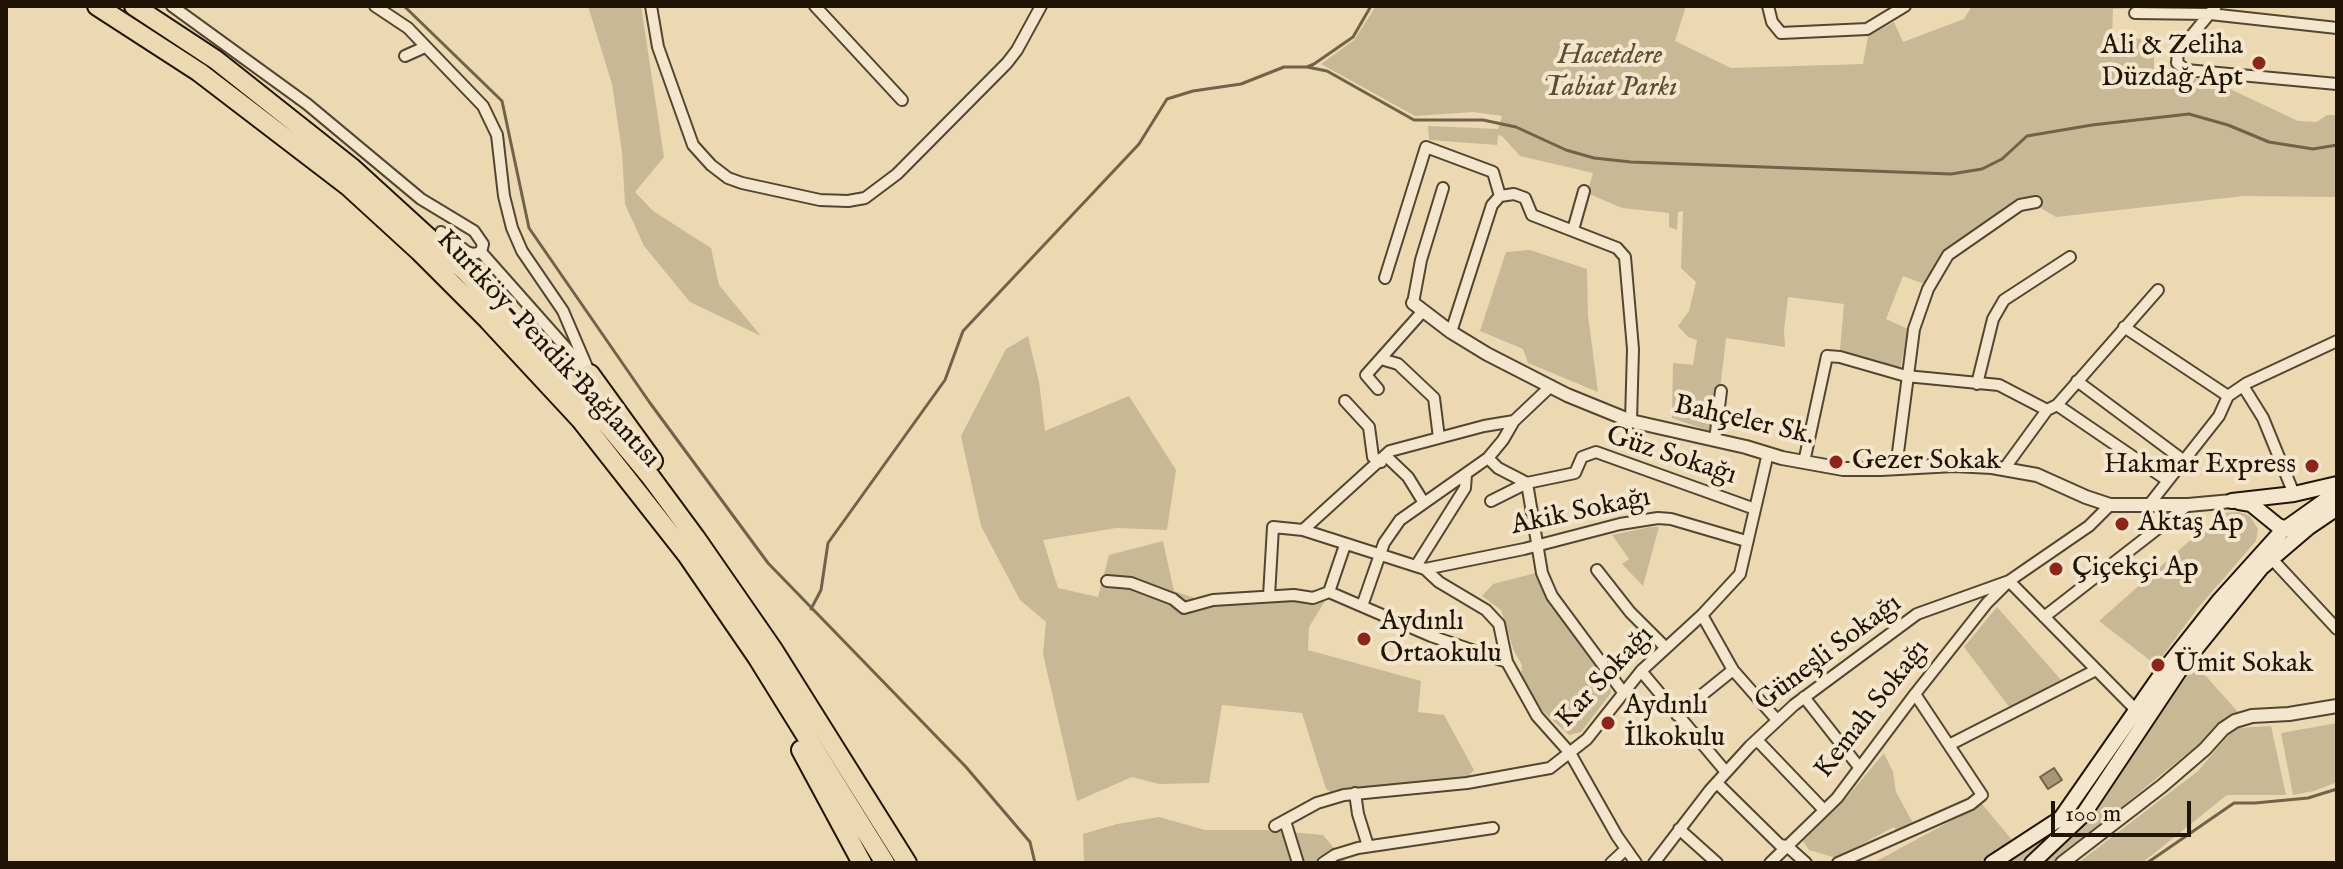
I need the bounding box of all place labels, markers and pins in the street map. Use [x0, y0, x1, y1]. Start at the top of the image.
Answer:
place label: Ali & Zeliha Düzdağ Apt [2101, 30, 2243, 96]
marker: Ali & Zeliha Düzdağ Apt [2250, 54, 2268, 72]
place label: Gezer Sokak [1852, 445, 2001, 479]
place label: Hakmar Express [2104, 449, 2296, 483]
marker: Gezer Sokak [1827, 453, 1845, 471]
marker: Hakmar Express [2303, 457, 2321, 475]
place label: Aktaş Ap [2138, 507, 2244, 541]
marker: Aktaş Ap [2113, 515, 2131, 533]
place label: Çiçekçi Ap [2072, 552, 2199, 586]
marker: Çiçekçi Ap [2047, 560, 2065, 578]
place label: Aydınlı Ortaokulu [1380, 606, 1502, 672]
marker: Aydınlı Ortaokulu [1355, 630, 1373, 648]
place label: Ümit Sokak [2174, 648, 2313, 682]
marker: Ümit Sokak [2149, 656, 2167, 674]
place label: Aydınlı İlkokulu [1624, 690, 1725, 756]
marker: Aydınlı İlkokulu [1599, 714, 1617, 732]

